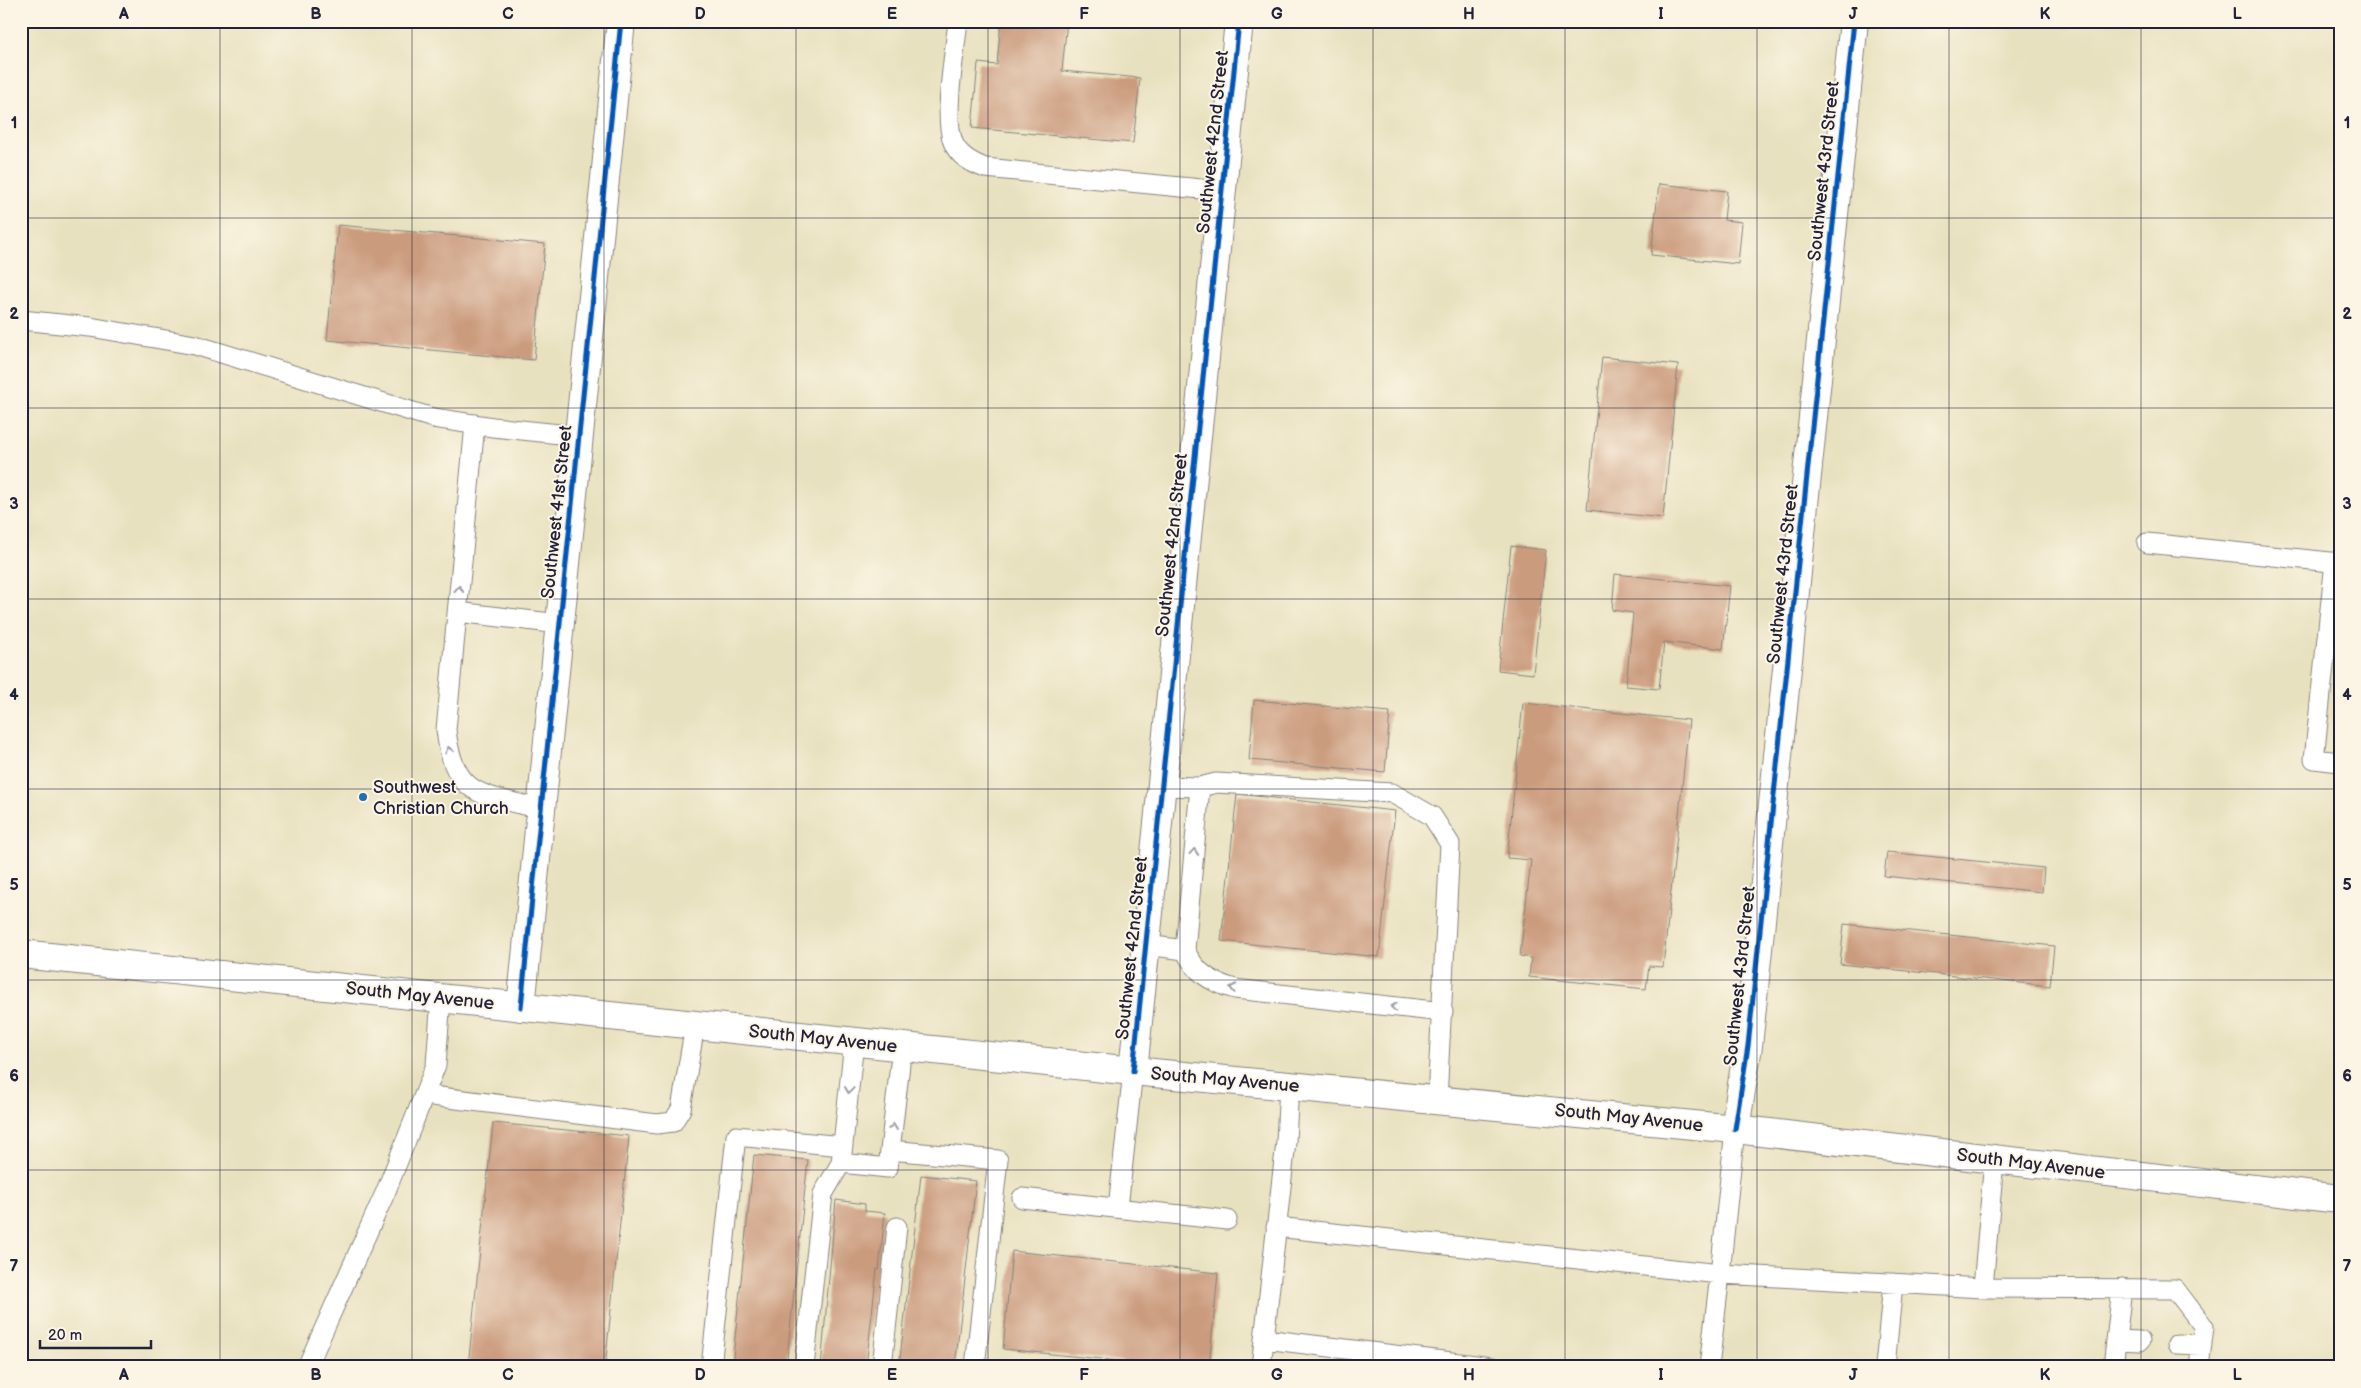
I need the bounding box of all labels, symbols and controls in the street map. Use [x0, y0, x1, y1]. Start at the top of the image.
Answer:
text: A [118, 5, 129, 24]
text: B [310, 5, 322, 24]
text: C [502, 5, 514, 24]
text: D [694, 5, 706, 24]
text: E [887, 5, 897, 24]
text: F [1079, 5, 1089, 24]
text: G [1271, 5, 1283, 24]
text: H [1463, 5, 1475, 24]
text: I [1658, 5, 1664, 24]
text: J [1849, 5, 1858, 24]
text: K [2040, 5, 2051, 24]
text: L [2232, 5, 2242, 24]
street label: Southwest 42nd Street [1193, 49, 1233, 235]
street label: Southwest 43rd Street [1804, 80, 1844, 262]
text: 1 [11, 114, 17, 133]
text: 1 [2344, 114, 2350, 133]
text: 2 [9, 305, 19, 324]
text: 2 [2342, 305, 2352, 324]
street label: Southwest 41st Street [537, 424, 577, 600]
street label: Southwest 42nd Street [1152, 452, 1192, 638]
street label: Southwest 43rd Street [1763, 483, 1803, 665]
text: 3 [9, 495, 19, 514]
text: 3 [2342, 495, 2352, 514]
one-way arrow [453, 585, 464, 593]
text: 4 [9, 686, 19, 705]
text: 4 [2342, 686, 2352, 705]
one-way arrow [444, 746, 455, 755]
place label: Southwest Christian Church [373, 777, 509, 819]
marker: Southwest Christian Church [357, 791, 369, 803]
one-way arrow [1189, 848, 1200, 856]
street label: Southwest 42nd Street [1112, 855, 1152, 1041]
text: 5 [9, 876, 19, 895]
text: 5 [2342, 876, 2352, 895]
street label: Southwest 43rd Street [1720, 885, 1760, 1067]
street label: South May Avenue [345, 978, 496, 1014]
one-way arrow [1229, 983, 1238, 993]
one-way arrow [1390, 1002, 1398, 1013]
street label: South May Avenue [748, 1021, 899, 1057]
street label: South May Avenue [1150, 1063, 1301, 1097]
text: 6 [9, 1067, 19, 1086]
text: 6 [2342, 1067, 2352, 1086]
one-way arrow [843, 1086, 854, 1094]
street label: South May Avenue [1554, 1100, 1705, 1136]
one-way arrow [887, 1122, 898, 1130]
street label: South May Avenue [1956, 1144, 2107, 1184]
text: 7 [10, 1257, 19, 1276]
text: 7 [2343, 1257, 2352, 1276]
scale bar [40, 1318, 151, 1350]
text: 20 m [48, 1326, 82, 1345]
text: A [118, 1366, 129, 1385]
text: B [310, 1366, 322, 1385]
text: C [502, 1366, 514, 1385]
text: D [694, 1366, 706, 1385]
text: E [887, 1366, 897, 1385]
text: F [1079, 1366, 1089, 1385]
text: G [1271, 1366, 1283, 1385]
text: H [1463, 1366, 1475, 1385]
text: I [1658, 1366, 1664, 1385]
text: J [1849, 1366, 1858, 1385]
text: K [2040, 1366, 2051, 1385]
text: L [2232, 1366, 2242, 1385]

